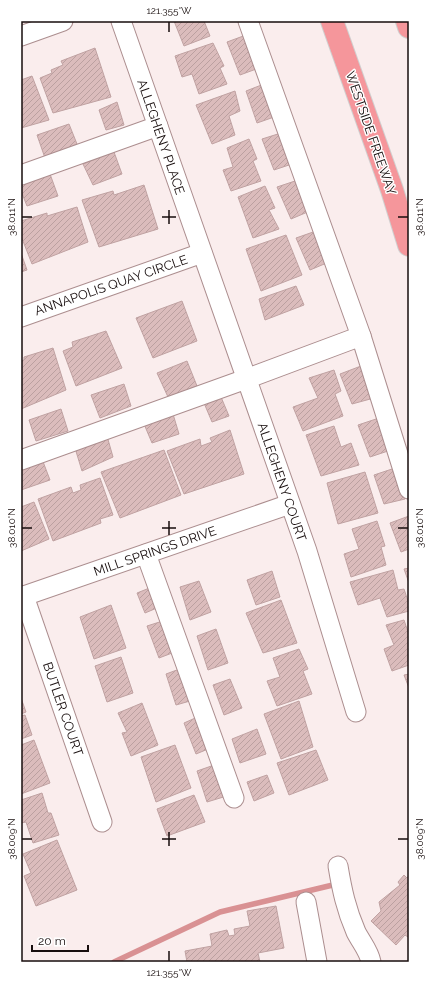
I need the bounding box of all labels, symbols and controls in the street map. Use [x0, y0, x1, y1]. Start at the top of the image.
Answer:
text: 121.355°W [146, 5, 192, 16]
street label: WESTSIDE FREEWAY [343, 69, 399, 197]
street label: ALLEGHENY PLACE [134, 77, 188, 197]
text: 38.011°N [6, 198, 17, 236]
text: 38.011°N [414, 198, 425, 236]
street label: ANNAPOLIS QUAY CIRCLE [33, 252, 190, 318]
street label: ALLEGHENY COURT [255, 421, 309, 543]
text: 38.010°N [6, 508, 17, 548]
text: 38.010°N [414, 508, 425, 548]
street label: MILL SPRINGS DRIVE [92, 523, 218, 579]
street label: BUTLER COURT [40, 660, 86, 758]
text: 38.009°N [6, 818, 17, 860]
text: 38.009°N [414, 818, 425, 860]
scale bar [32, 927, 88, 953]
text: 20 m [38, 934, 66, 948]
text: 121.355°W [146, 967, 192, 978]

